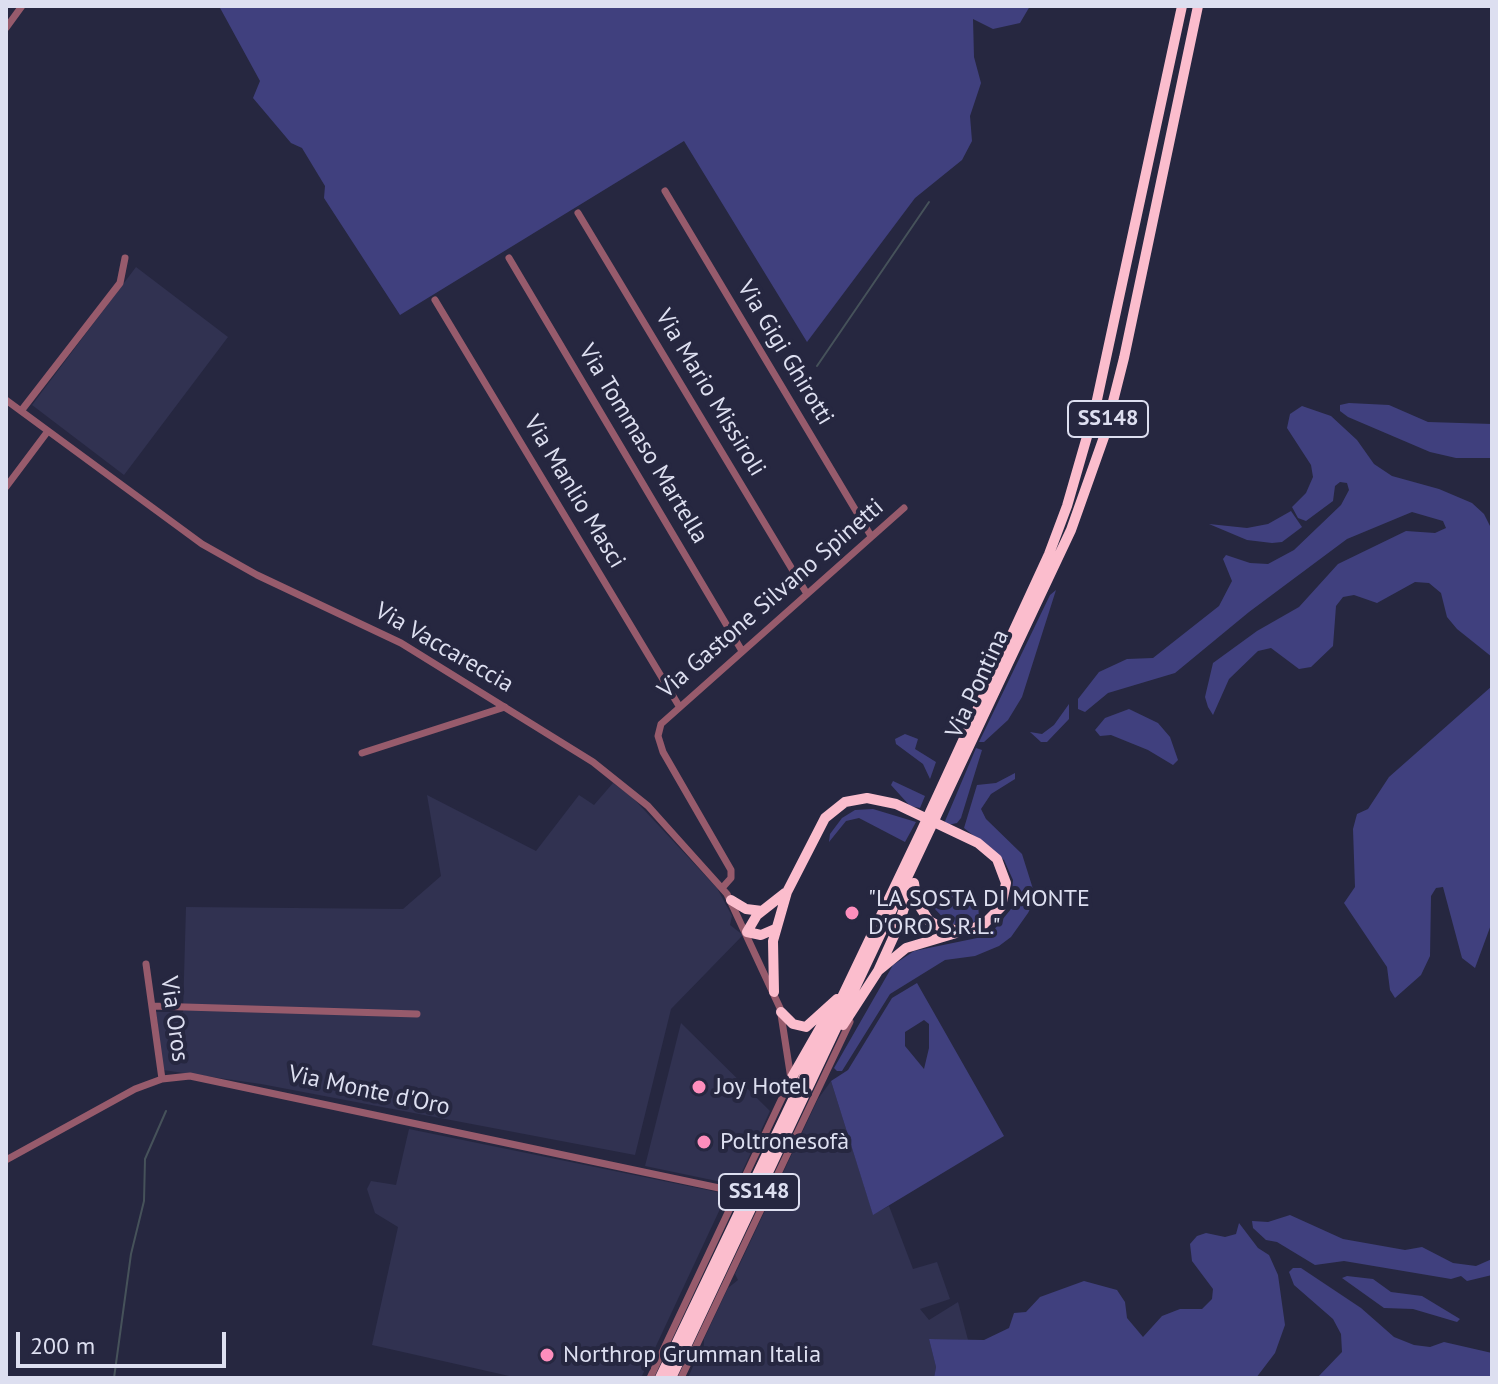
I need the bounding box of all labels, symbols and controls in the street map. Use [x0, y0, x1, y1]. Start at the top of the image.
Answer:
street label: Via Gigi Ghirotti [731, 276, 839, 430]
street label: Via Mario Missiroli [649, 304, 771, 482]
street label: Via Tommaso Martella [572, 339, 714, 549]
road number: SS148 [1068, 401, 1148, 437]
street label: Via Manlio Masci [517, 410, 631, 574]
street label: Via Gastone Silvano Spinetti [652, 493, 890, 705]
street label: Via Vaccareccia [370, 597, 518, 699]
street label: Via Pontina [940, 625, 1016, 743]
place label: "LA SOSTA DI MONTE D'ORO S.R.L." [868, 885, 1090, 941]
marker: "LA SOSTA DI MONTE D'ORO S.R.L." [843, 904, 861, 922]
street label: Via Oros [154, 974, 194, 1064]
street label: Via Monte d'Oro [286, 1060, 452, 1122]
place label: Joy Hotel [715, 1073, 808, 1101]
marker: Joy Hotel [690, 1078, 708, 1096]
place label: Poltronesofà [720, 1128, 849, 1156]
marker: Poltronesofà [695, 1133, 713, 1151]
road number: SS148 [719, 1174, 799, 1210]
scale bar [20, 1316, 230, 1366]
text: 200 m [30, 1330, 95, 1361]
place label: Northrop Grumman Italia [563, 1341, 821, 1369]
marker: Northrop Grumman Italia [538, 1346, 556, 1364]

